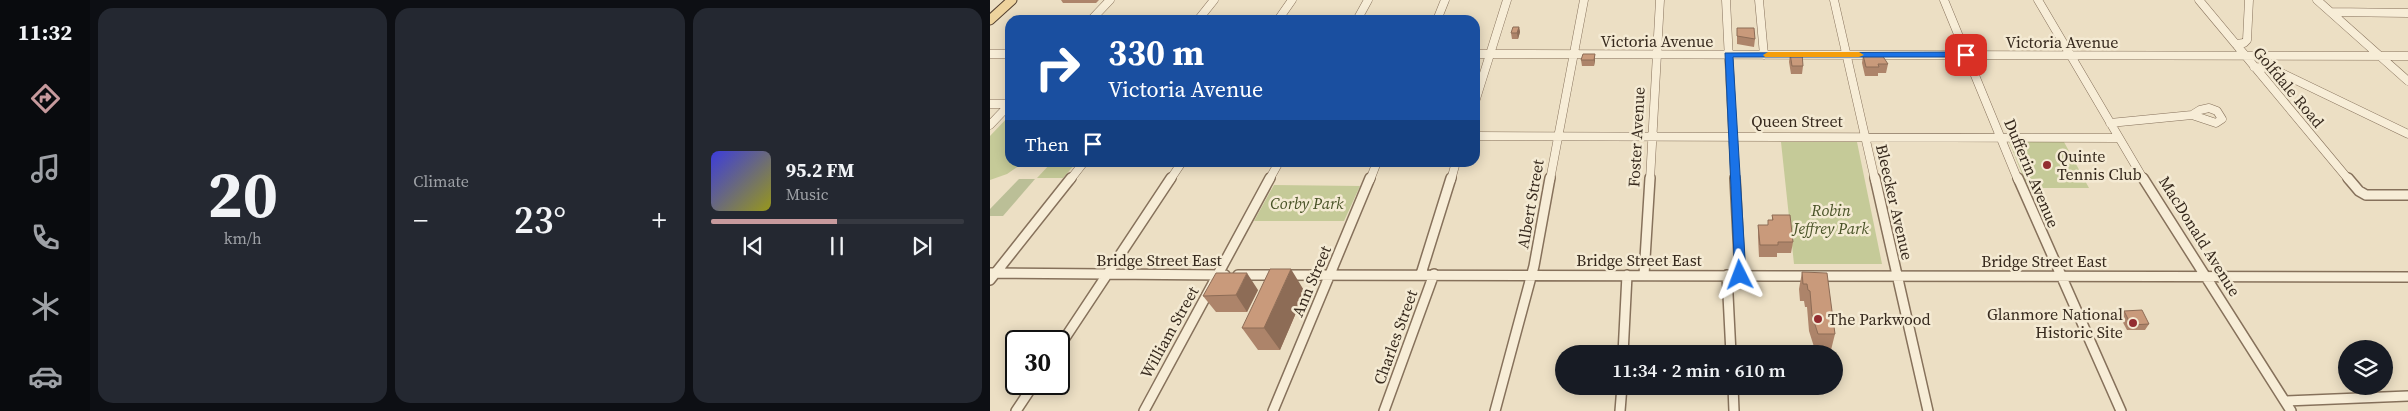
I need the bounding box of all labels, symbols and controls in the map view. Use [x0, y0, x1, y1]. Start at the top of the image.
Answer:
text: 11:32 [18, 17, 72, 47]
text: 330 m [1108, 29, 1204, 77]
street label: Victoria Avenue [1601, 30, 1713, 52]
street label: Victoria Avenue [2006, 31, 2118, 53]
pin [1945, 34, 1987, 76]
icon: right [1025, 35, 1090, 100]
icon: arrive [1952, 41, 1980, 69]
street label: Golfdale Road [2249, 42, 2329, 132]
text: Victoria Avenue [1108, 74, 1263, 104]
icon: directions [28, 81, 63, 116]
street label: Foster Avenue [1622, 86, 1650, 188]
street label: Queen Street [1751, 110, 1844, 132]
street label: Dufferin Avenue [1999, 115, 2065, 231]
icon: arrive [1079, 130, 1107, 158]
text: Then [1025, 131, 1069, 157]
street label: Bleecker Avenue [1871, 142, 1919, 262]
place label: Quinte Tennis Club [2057, 145, 2142, 185]
text: 20 [207, 150, 278, 239]
icon: music [28, 151, 63, 186]
text: 95.2 FM [786, 157, 854, 183]
street label: Albert Street [1511, 157, 1549, 250]
marker: Quinte Tennis Club [2041, 159, 2053, 171]
text: Climate [413, 170, 469, 192]
street label: MacDonald Avenue [2154, 172, 2246, 300]
text: Music [786, 183, 829, 205]
park label: Corby Park [1270, 192, 1344, 214]
text: 23° [514, 194, 566, 246]
park label: Robin Jeffrey Park [1791, 199, 1869, 239]
text: − [413, 201, 428, 239]
text: + [652, 201, 667, 239]
icon: phone [28, 220, 63, 255]
text: km/h [224, 227, 262, 249]
icon: previous [739, 232, 767, 260]
icon: pause [823, 232, 851, 260]
icon: next [908, 232, 936, 260]
street label: Ann Street [1286, 241, 1336, 320]
position arrow [1713, 248, 1765, 300]
street label: Bridge Street East [1096, 249, 1223, 271]
street label: Bridge Street East [1576, 249, 1703, 271]
street label: Bridge Street East [1981, 250, 2108, 272]
street label: William Street [1135, 281, 1204, 382]
street label: Charles Street [1368, 286, 1423, 387]
icon: climate [28, 289, 63, 324]
place label: Glanmore National Historic Site [1987, 303, 2123, 343]
place label: The Parkwood [1828, 308, 1931, 330]
marker: The Parkwood [1812, 313, 1824, 325]
marker: Glanmore National Historic Site [2127, 317, 2139, 329]
speed limit sign: 30 [1005, 330, 1070, 395]
map controls [2338, 340, 2393, 395]
button: layers [2338, 340, 2393, 395]
text: 11:34 · 2 min · 610 m [1612, 357, 1786, 383]
icon: car [28, 359, 63, 394]

